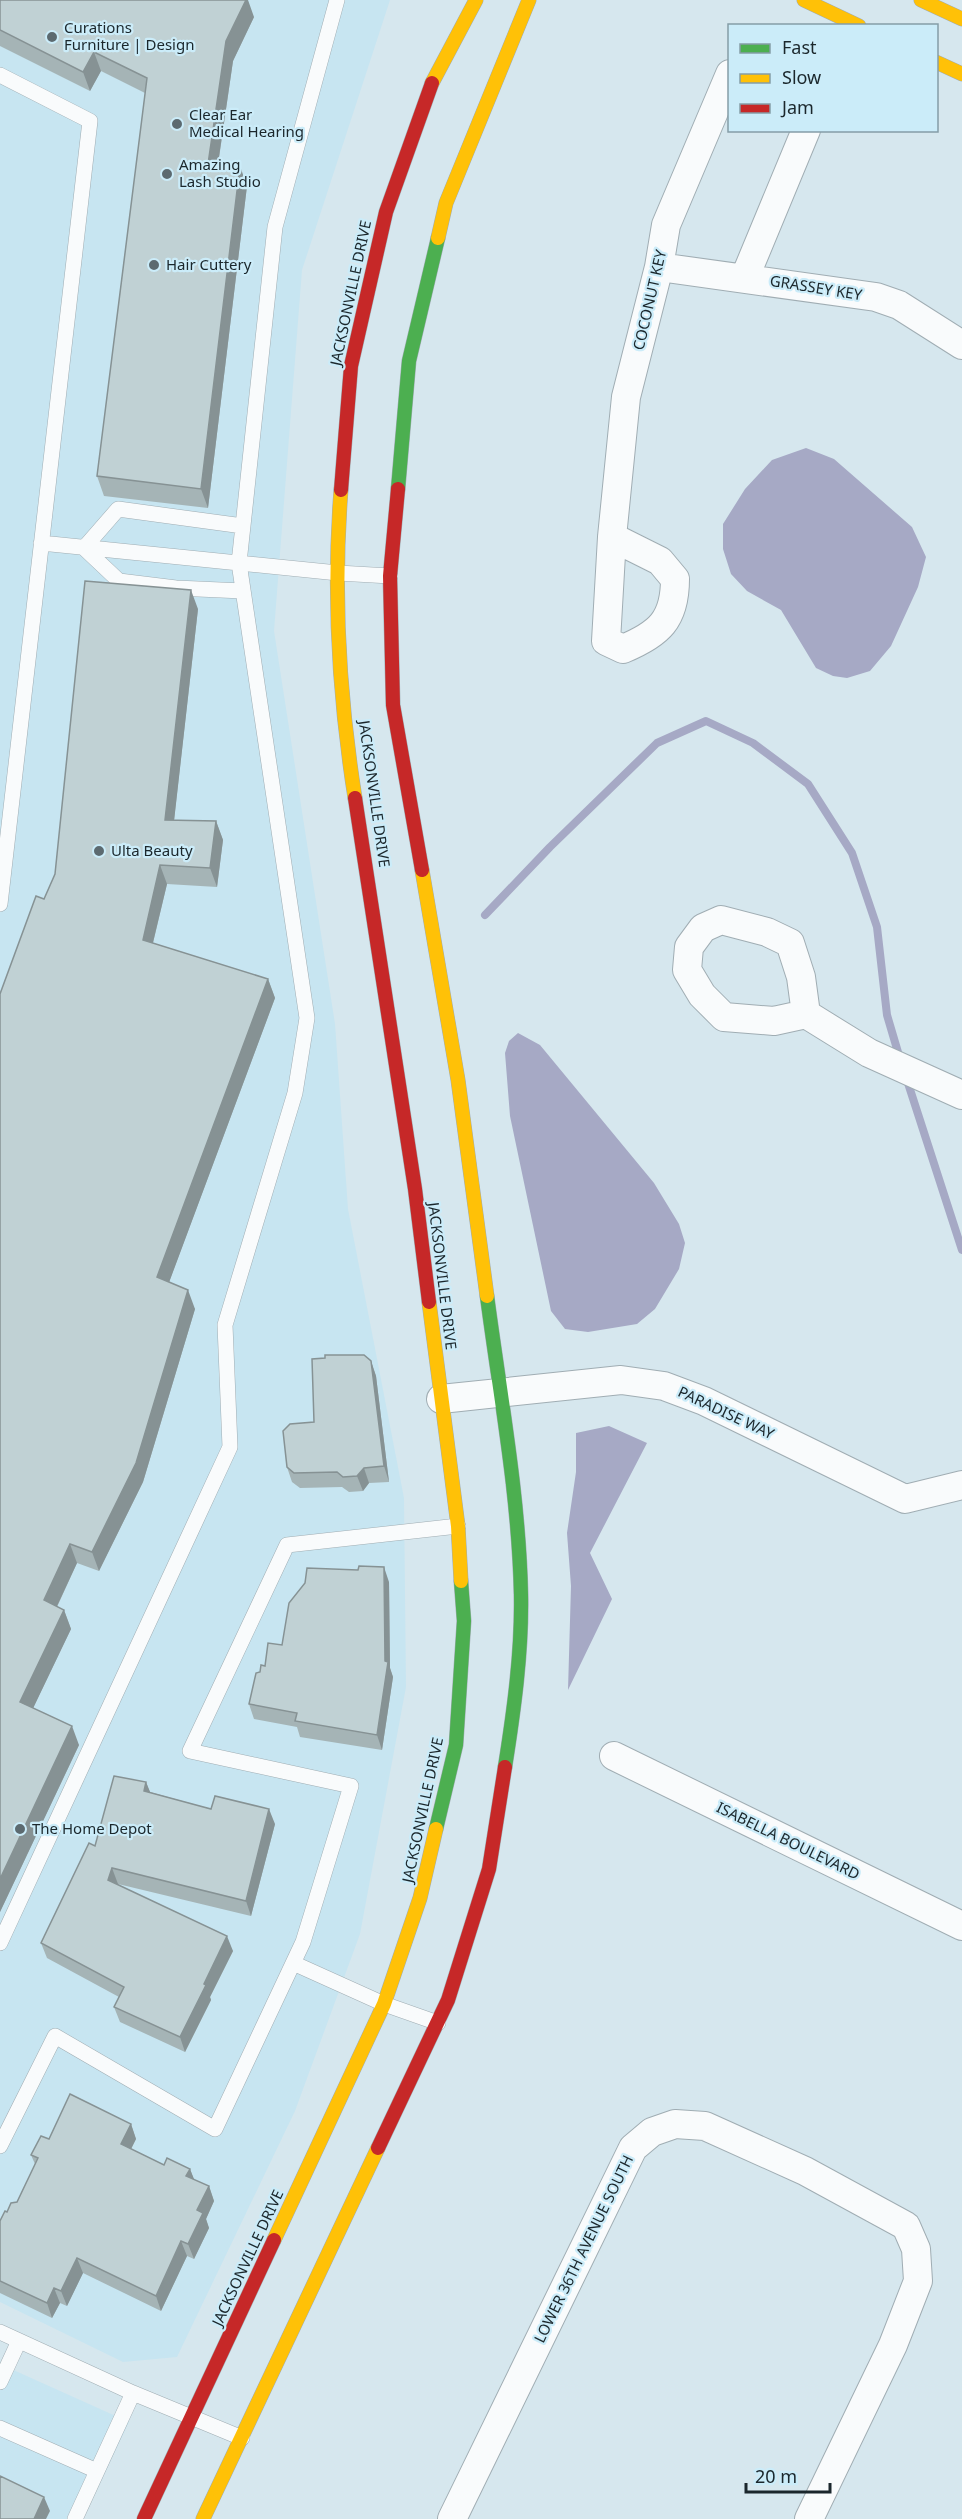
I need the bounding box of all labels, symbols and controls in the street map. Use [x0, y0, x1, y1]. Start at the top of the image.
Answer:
place label: Curations Furniture | Design [64, 17, 194, 54]
legend [728, 24, 938, 132]
marker: Curations Furniture | Design [45, 30, 59, 44]
text: Fast [782, 35, 817, 59]
text: Slow [782, 65, 821, 89]
text: Jam [780, 95, 814, 119]
place label: Clear Ear Medical Hearing [189, 104, 304, 141]
marker: Clear Ear Medical Hearing [170, 117, 184, 131]
place label: Amazing Lash Studio [179, 154, 261, 191]
marker: Amazing Lash Studio [160, 167, 174, 181]
street label: JACKSONVILLE DRIVE [324, 218, 375, 369]
street label: COCONUT KEY [628, 247, 670, 352]
place label: Hair Cuttery [166, 254, 252, 274]
marker: Hair Cuttery [147, 258, 161, 272]
street label: GRASSEY KEY [769, 270, 864, 304]
street label: JACKSONVILLE DRIVE [354, 717, 395, 869]
place label: Ulta Beauty [111, 840, 193, 860]
marker: Ulta Beauty [92, 844, 106, 858]
street label: JACKSONVILLE DRIVE [424, 1199, 462, 1351]
street label: PARADISE WAY [675, 1381, 778, 1443]
street label: JACKSONVILLE DRIVE [396, 1735, 447, 1886]
street label: ISABELLA BOULEVARD [713, 1797, 863, 1884]
place label: The Home Depot [32, 1818, 152, 1838]
marker: The Home Depot [13, 1822, 27, 1836]
street label: LOWER 36TH AVENUE SOUTH [529, 2151, 637, 2346]
street label: JACKSONVILLE DRIVE [206, 2186, 287, 2331]
scale bar [746, 2456, 830, 2494]
text: 20 m [755, 2464, 797, 2488]

